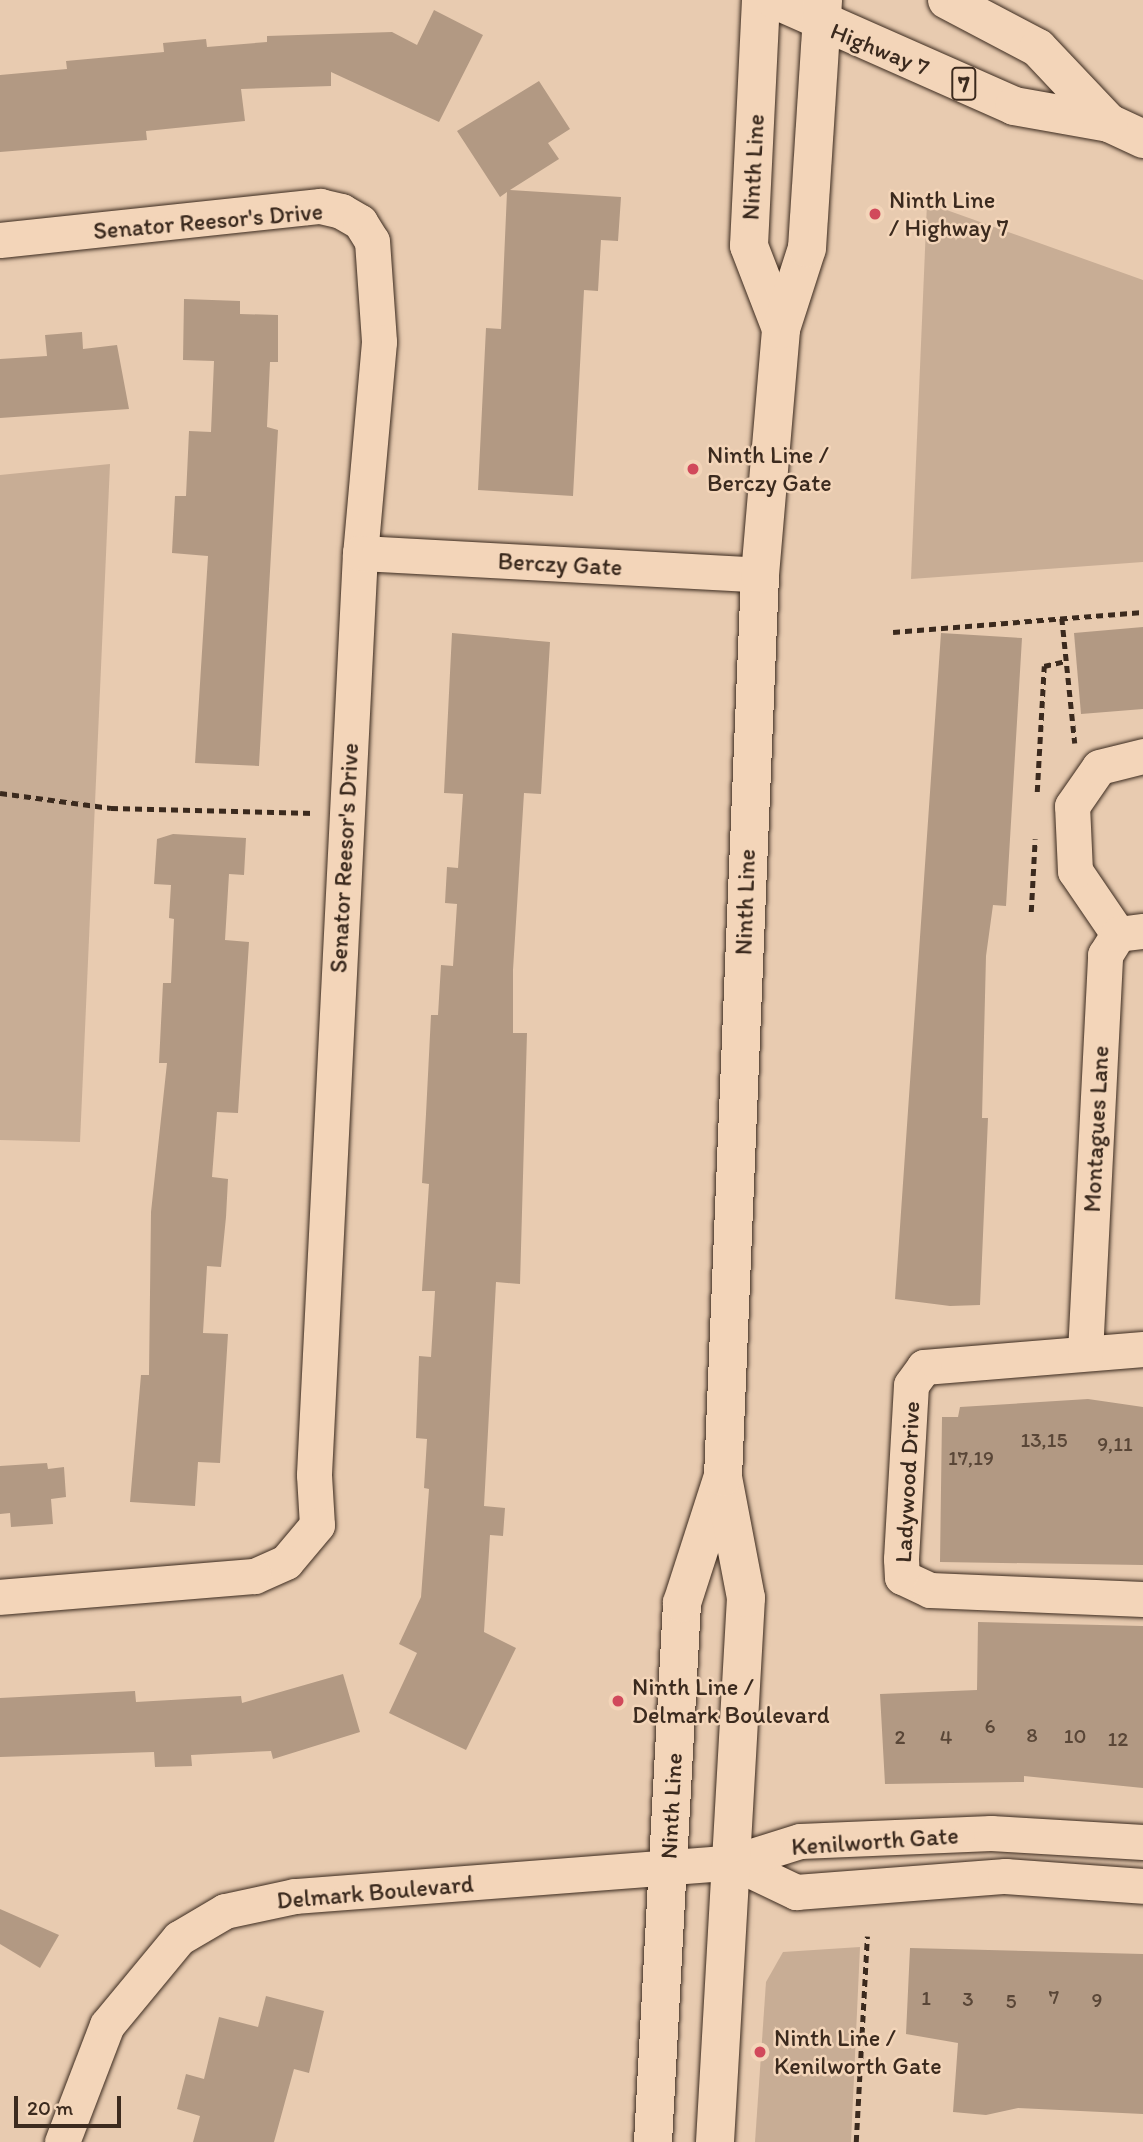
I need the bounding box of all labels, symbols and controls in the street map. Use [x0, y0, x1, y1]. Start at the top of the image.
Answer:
street label: Highway 7 [826, 16, 934, 82]
road number: 7 [950, 64, 978, 104]
street label: Ninth Line [736, 113, 770, 221]
place label: Ninth Line / Highway 7 [889, 186, 1009, 242]
street label: Senator Reesor's Drive [92, 197, 324, 245]
marker: Ninth Line / Highway 7 [867, 206, 883, 222]
place label: Ninth Line / Berczy Gate [707, 441, 832, 497]
marker: Ninth Line / Berczy Gate [685, 461, 701, 477]
street label: Berczy Gate [497, 546, 623, 582]
street label: Senator Reesor's Drive [324, 742, 364, 974]
street label: Ninth Line [729, 848, 761, 956]
street label: Montagues Lane [1077, 1044, 1115, 1214]
street label: Ladywood Drive [888, 1400, 926, 1564]
house number: 13,15 [1021, 1427, 1067, 1453]
house number: 9,11 [1097, 1431, 1133, 1457]
house number: 17,19 [948, 1445, 994, 1471]
place label: Ninth Line / Delmark Boulevard [632, 1673, 830, 1729]
marker: Ninth Line / Delmark Boulevard [610, 1693, 626, 1709]
house number: 6 [984, 1713, 996, 1739]
house number: 8 [1026, 1722, 1038, 1748]
house number: 10 [1064, 1723, 1086, 1749]
house number: 2 [894, 1724, 906, 1750]
house number: 4 [940, 1724, 952, 1750]
house number: 12 [1108, 1726, 1128, 1752]
street label: Ninth Line [654, 1752, 688, 1860]
street label: Kenilworth Gate [790, 1821, 960, 1861]
street label: Delmark Boulevard [275, 1869, 475, 1915]
house number: 7 [1049, 1984, 1059, 2010]
house number: 1 [921, 1985, 931, 2011]
house number: 3 [962, 1986, 974, 2012]
house number: 9 [1092, 1987, 1102, 2013]
house number: 5 [1005, 1988, 1017, 2014]
place label: Ninth Line / Kenilworth Gate [774, 2024, 942, 2080]
marker: Ninth Line / Kenilworth Gate [752, 2044, 768, 2060]
scale bar [18, 2082, 124, 2126]
text: 20 m [27, 2095, 73, 2120]

